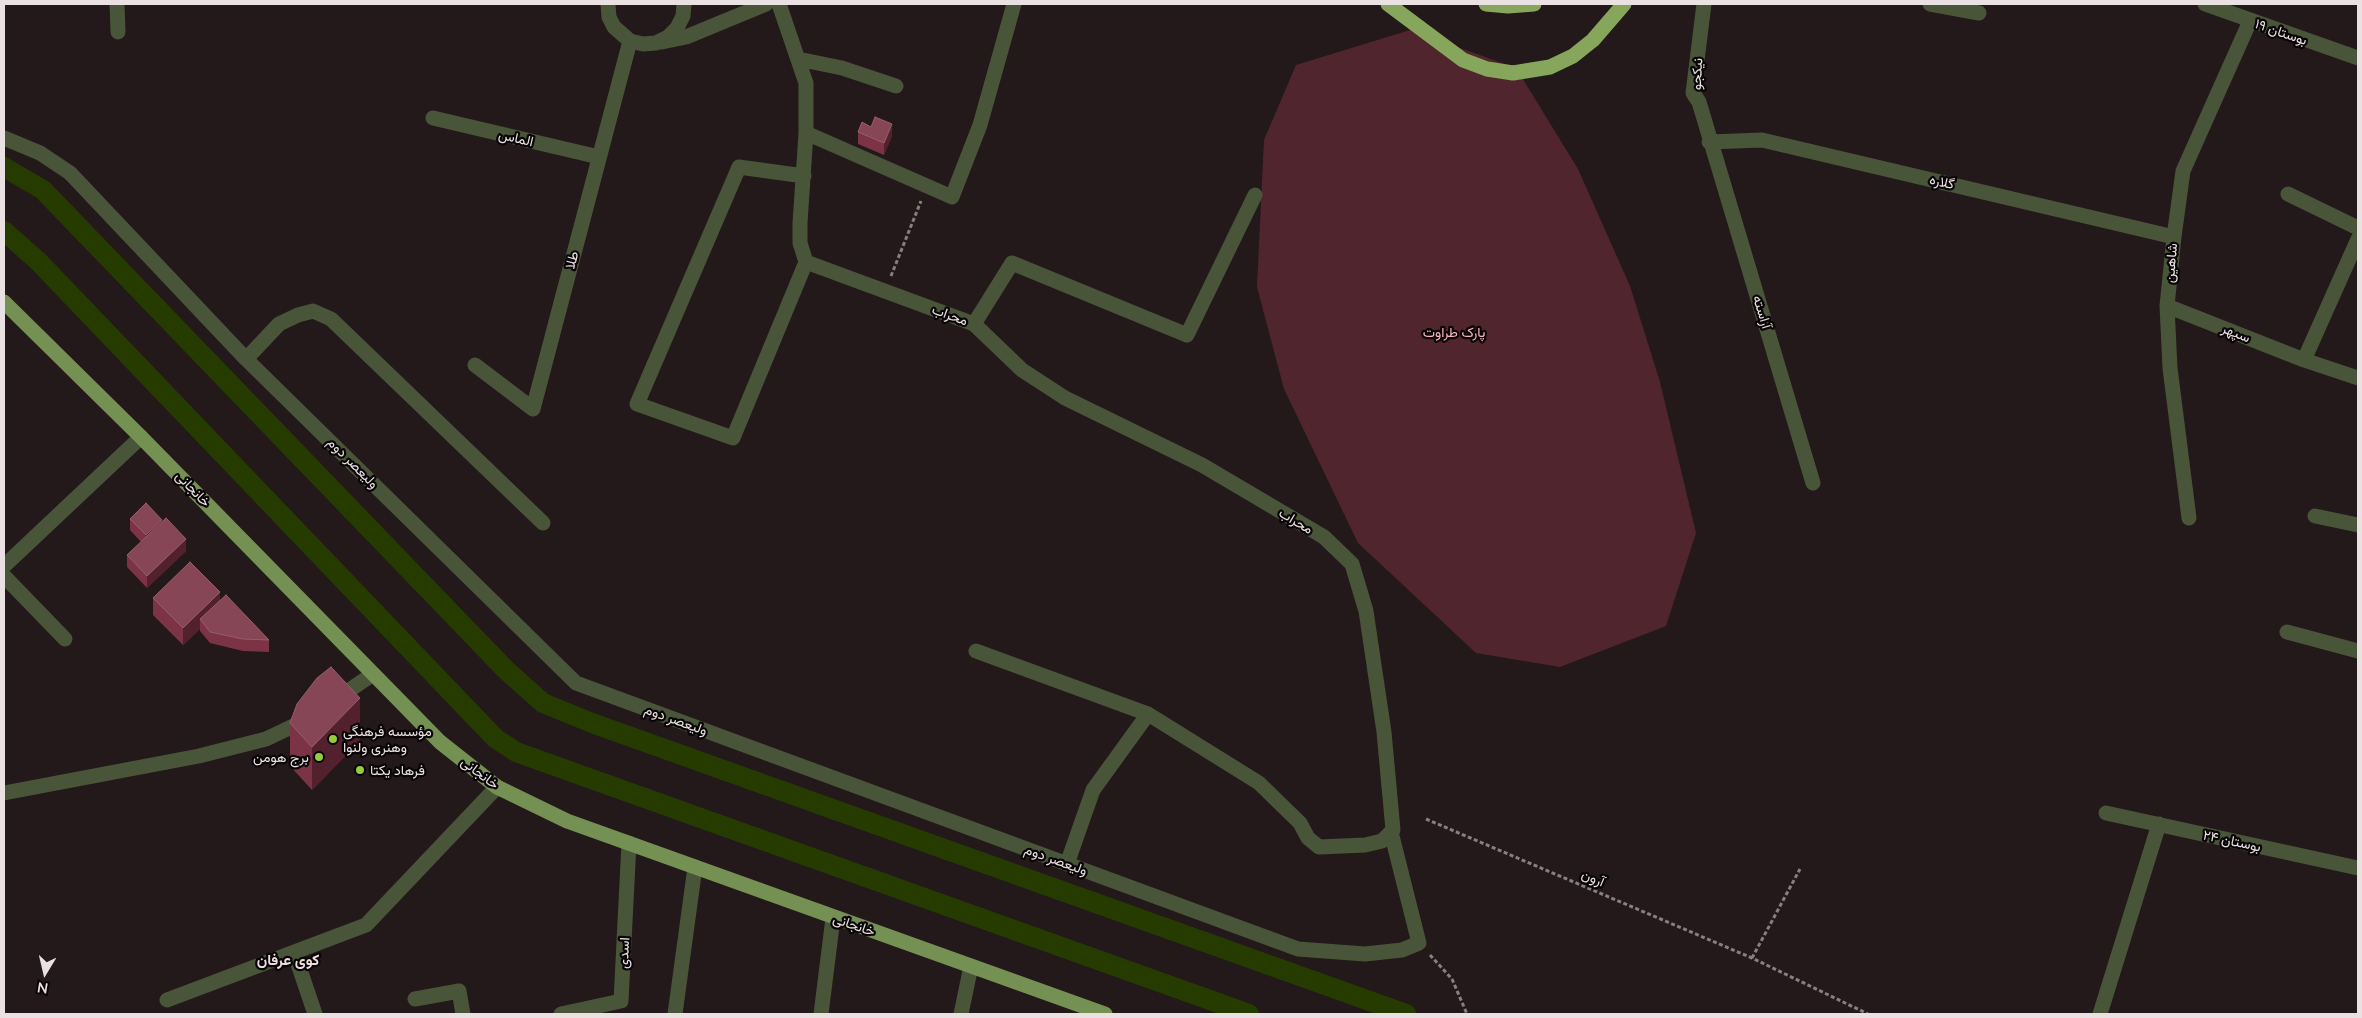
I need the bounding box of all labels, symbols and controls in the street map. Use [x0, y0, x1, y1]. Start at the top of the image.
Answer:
street label: بوستان ۱۹ [2253, 15, 2309, 49]
street label: نیکجو [1688, 58, 1706, 90]
street label: الماس [497, 126, 535, 150]
street label: گلاره [1928, 171, 1956, 193]
street label: شاهین [2161, 242, 2181, 284]
street label: طلا [562, 249, 582, 271]
street label: آراسته [1749, 293, 1775, 331]
street label: محراب [930, 301, 970, 329]
street label: سپهر [2219, 320, 2253, 346]
park label: پارک طراوت [1423, 324, 1485, 340]
street label: ولیعصر دوم [324, 434, 382, 492]
street label: خانجانی [172, 468, 214, 510]
street label: محراب [1276, 504, 1316, 538]
street label: ولیعصر دوم [642, 701, 710, 739]
place label: مؤسسه فرهنگی وهنری ولنوا [343, 723, 432, 756]
marker: مؤسسه فرهنگی وهنری ولنوا [327, 733, 339, 745]
place label: برج هومن [253, 749, 309, 765]
marker: برج هومن [313, 751, 325, 763]
street label: خانجانی [458, 753, 502, 793]
place label: فرهاد یکتا [370, 762, 425, 778]
marker: فرهاد یکتا [354, 764, 366, 776]
street label: بوستان ۲۴ [2201, 827, 2263, 855]
street label: ولیعصر دوم [1022, 841, 1090, 879]
street label: آرون [1579, 866, 1607, 890]
street label: خانجانی [831, 910, 877, 940]
street label: اسدی [615, 937, 633, 969]
north arrow [20, 948, 70, 998]
district label: کوی عرفان [257, 951, 319, 969]
text: N [36, 979, 49, 998]

